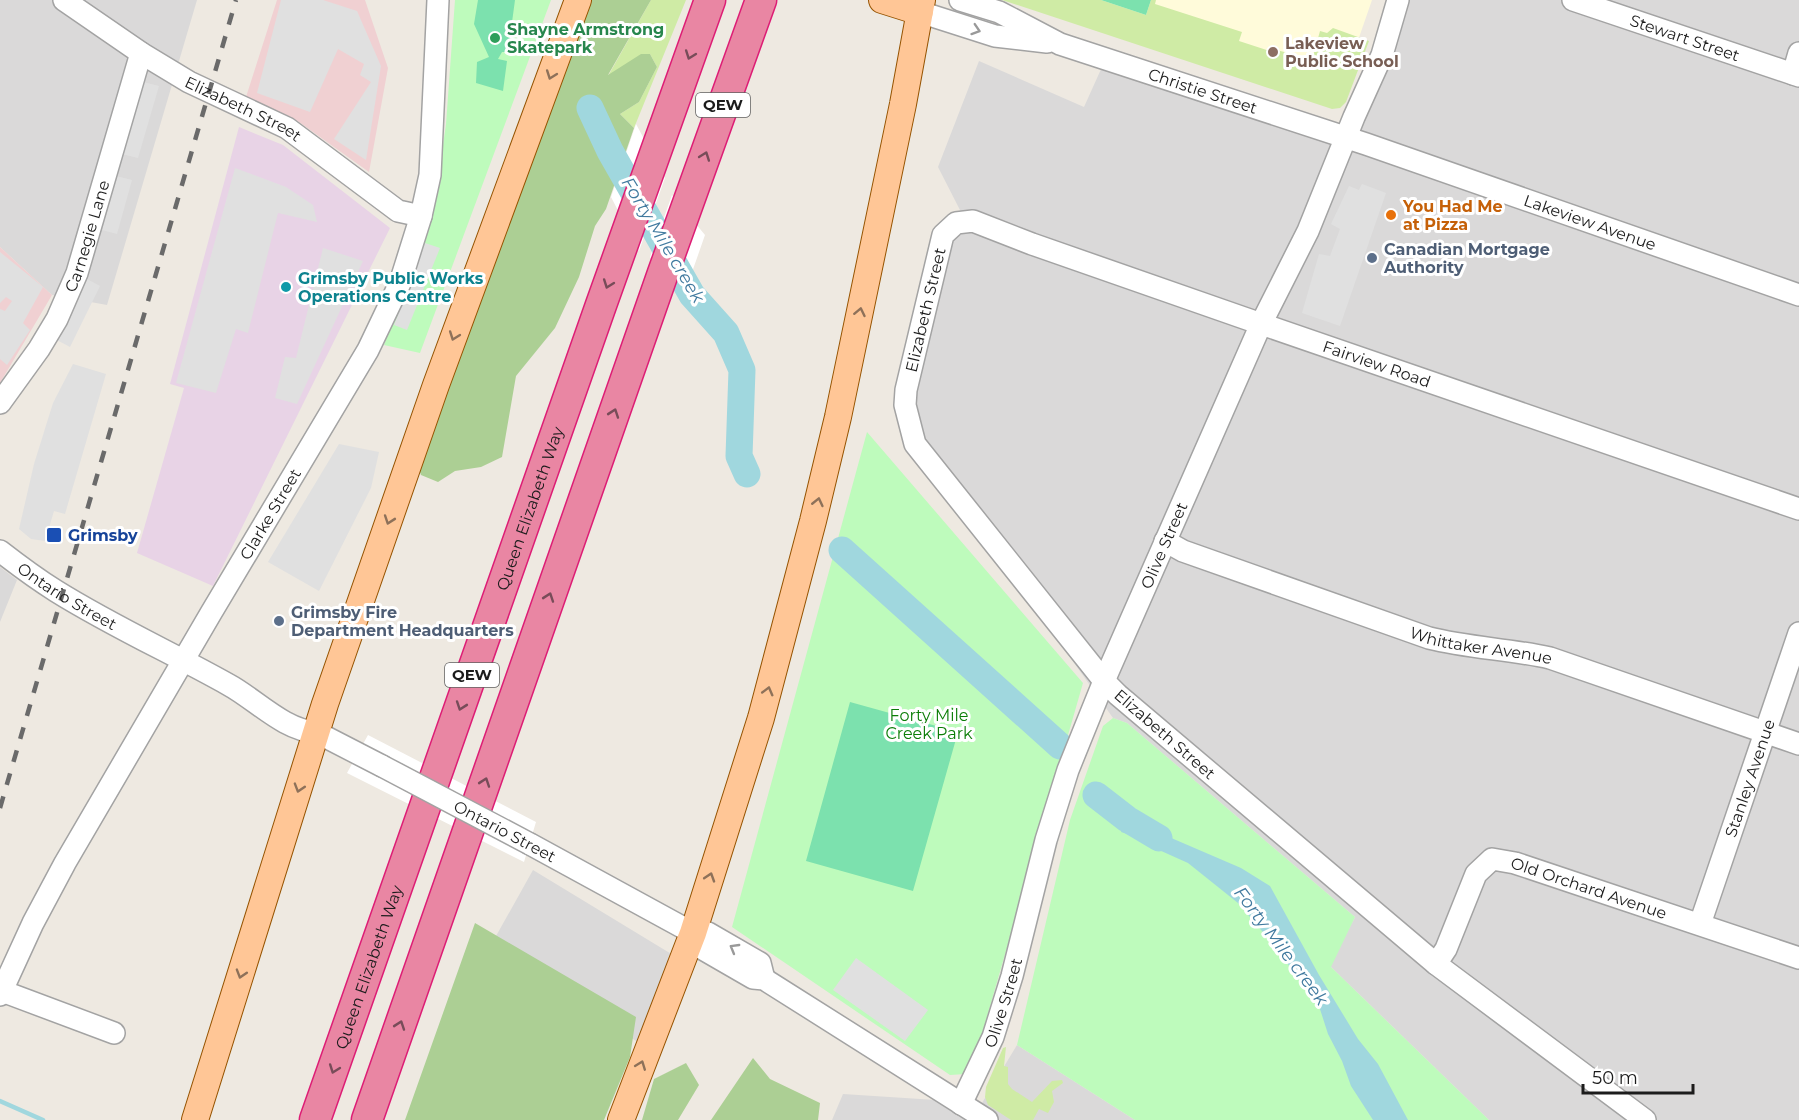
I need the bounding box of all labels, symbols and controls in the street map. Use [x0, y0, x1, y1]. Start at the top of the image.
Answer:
street label: Stewart Street [1627, 11, 1742, 66]
place label: Shayne Armstrong Skatepark [507, 20, 664, 57]
one-way arrow [970, 22, 981, 35]
marker: Shayne Armstrong Skatepark [488, 31, 502, 45]
place label: Lakeview Public School [1285, 34, 1399, 71]
marker: Lakeview Public School [1266, 45, 1280, 59]
one-way arrow [685, 49, 698, 60]
street label: Christie Street [1146, 64, 1260, 118]
one-way arrow [545, 69, 558, 79]
street label: Elizabeth Street [182, 72, 306, 146]
road number: QEW [696, 93, 750, 117]
one-way arrow [697, 151, 710, 162]
water label: Forty Mile creek [617, 173, 710, 308]
street label: Carnegie Lane [61, 178, 113, 295]
street label: Lakeview Avenue [1521, 191, 1659, 254]
place label: You Had Me at Pizza [1402, 197, 1503, 234]
marker: You Had Me at Pizza [1384, 208, 1398, 222]
place label: Canadian Mortgage Authority [1383, 240, 1550, 277]
street label: Elizabeth Street [902, 245, 950, 374]
marker: Canadian Mortgage Authority [1365, 251, 1379, 265]
place label: Grimsby Public Works Operations Centre [298, 269, 484, 306]
one-way arrow [603, 279, 616, 289]
marker: Grimsby Public Works Operations Centre [279, 280, 293, 294]
one-way arrow [853, 307, 866, 317]
one-way arrow [449, 330, 461, 341]
street label: Fairview Road [1320, 337, 1433, 392]
one-way arrow [606, 408, 619, 419]
street label: Queen Elizabeth Way [493, 424, 568, 593]
street label: Clarke Street [236, 465, 305, 563]
one-way arrow [811, 497, 824, 507]
street label: Olive Street [1137, 499, 1192, 592]
one-way arrow [384, 514, 396, 525]
marker: Grimsby [45, 526, 63, 544]
place label: Grimsby [68, 526, 138, 545]
street label: Ontario Street [14, 559, 120, 634]
one-way arrow [542, 592, 555, 603]
place label: Grimsby Fire Department Headquarters [291, 603, 514, 640]
marker: Grimsby Fire Department Headquarters [272, 614, 286, 628]
street label: Whittaker Avenue [1407, 623, 1554, 668]
road number: QEW [445, 663, 499, 687]
street label: Elizabeth Street [1110, 685, 1219, 784]
one-way arrow [761, 686, 773, 696]
one-way arrow [455, 701, 468, 711]
park label: Forty Mile Creek Park [885, 706, 973, 743]
street label: Stanley Avenue [1721, 717, 1779, 840]
one-way arrow [478, 777, 491, 787]
one-way arrow [294, 782, 306, 793]
street label: Ontario Street [450, 797, 560, 867]
street label: Old Orchard Avenue [1508, 853, 1669, 923]
one-way arrow [703, 872, 715, 883]
water label: Forty Mile creek [1229, 882, 1334, 1011]
street label: Queen Elizabeth Way [332, 883, 407, 1052]
one-way arrow [730, 944, 740, 956]
street label: Olive Street [980, 956, 1026, 1051]
one-way arrow [236, 968, 248, 979]
one-way arrow [393, 1020, 406, 1031]
scale bar [1583, 1057, 1692, 1095]
one-way arrow [634, 1060, 647, 1071]
one-way arrow [328, 1063, 341, 1074]
text: 50 m [1592, 1067, 1638, 1089]

